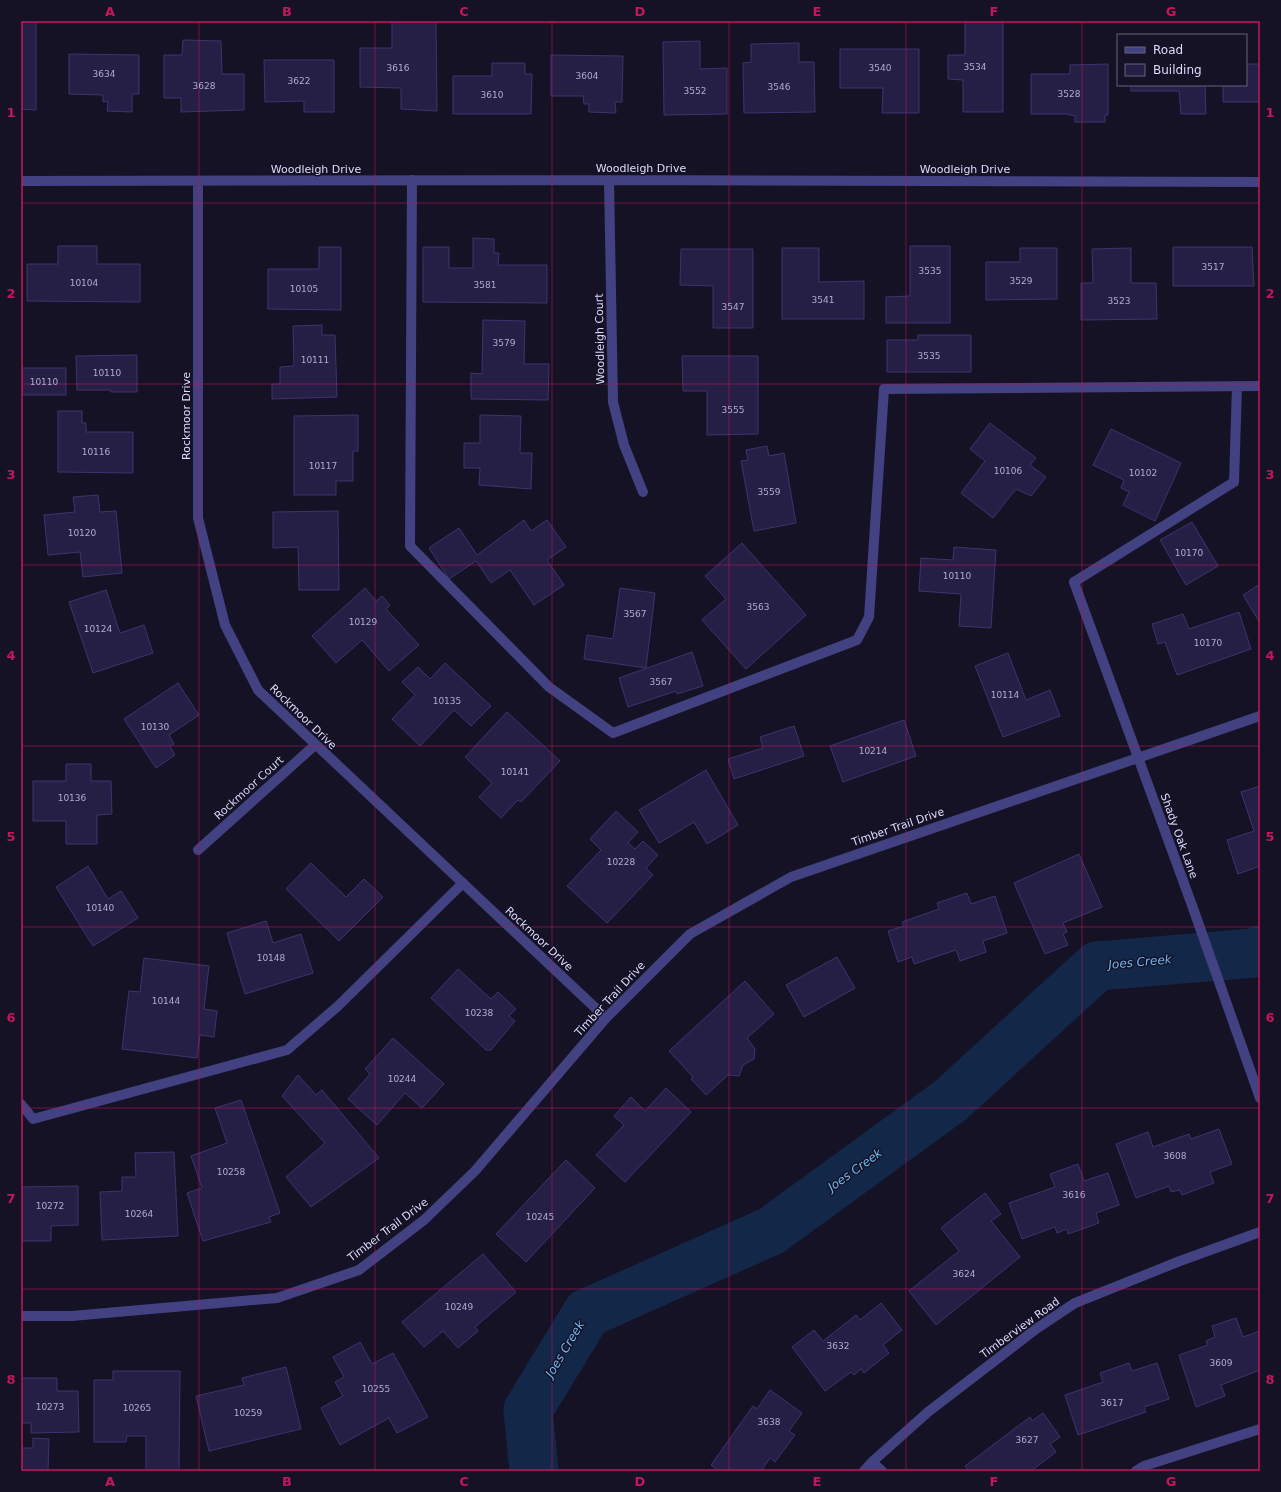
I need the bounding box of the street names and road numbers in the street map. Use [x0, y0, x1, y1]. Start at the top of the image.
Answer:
street label: Woodleigh Drive [596, 162, 686, 175]
street label: Woodleigh Drive [271, 163, 361, 176]
street label: Woodleigh Drive [920, 163, 1010, 176]
street label: Woodleigh Court [593, 293, 607, 385]
street label: Rockmoor Drive [180, 372, 193, 460]
street label: Rockmoor Drive [267, 682, 339, 752]
street label: Rockmoor Court [212, 753, 287, 823]
street label: Shady Oak Lane [1158, 792, 1201, 881]
street label: Timber Trail Drive [849, 805, 946, 849]
street label: Rockmoor Drive [502, 904, 576, 974]
street label: Timber Trail Drive [571, 959, 648, 1040]
street label: Timber Trail Drive [344, 1195, 431, 1265]
street label: Timberview Road [977, 1295, 1062, 1362]

